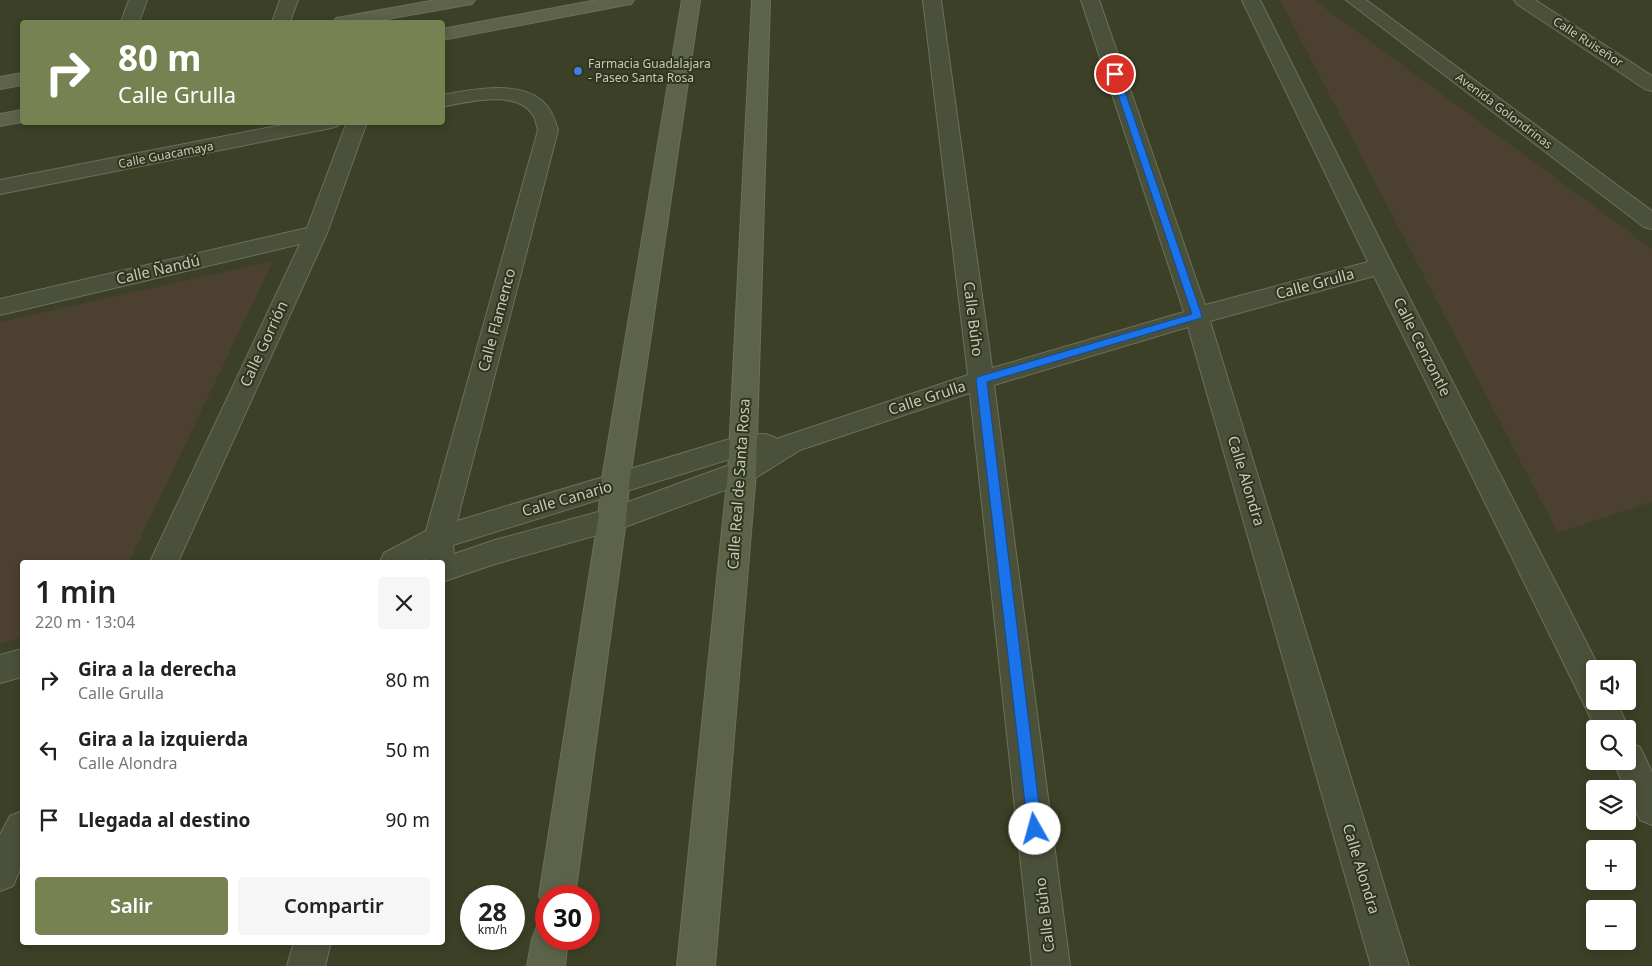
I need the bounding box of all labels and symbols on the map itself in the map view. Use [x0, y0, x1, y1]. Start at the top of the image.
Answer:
street label: Calle Ruiseñor [1550, 13, 1627, 71]
pin [1094, 53, 1136, 95]
place label: Farmacia Guadalajara - Paseo Santa Rosa [588, 55, 711, 86]
marker: Farmacia Guadalajara - Paseo Santa Rosa [572, 65, 584, 77]
street label: Avenida Golondrinas [1452, 68, 1556, 153]
street label: Calle Guacamaya [117, 137, 215, 172]
street label: Calle Ñandú [114, 250, 202, 288]
street label: Calle Grulla [1273, 263, 1356, 303]
street label: Calle Flamenco [473, 266, 519, 374]
street label: Calle Búho [959, 280, 989, 358]
street label: Calle Cenzontle [1389, 294, 1456, 399]
street label: Calle Gorrión [234, 297, 292, 390]
street label: Calle Grulla [885, 375, 968, 419]
street label: Calle Real de Santa Rosa [722, 398, 754, 570]
street label: Calle Alondra [1224, 433, 1270, 528]
street label: Calle Canario [519, 476, 614, 520]
position arrow [1008, 802, 1060, 854]
street label: Calle Alondra [1339, 821, 1385, 916]
street label: Calle Búho [1029, 876, 1059, 954]
speed limit sign: 30 [535, 885, 600, 950]

